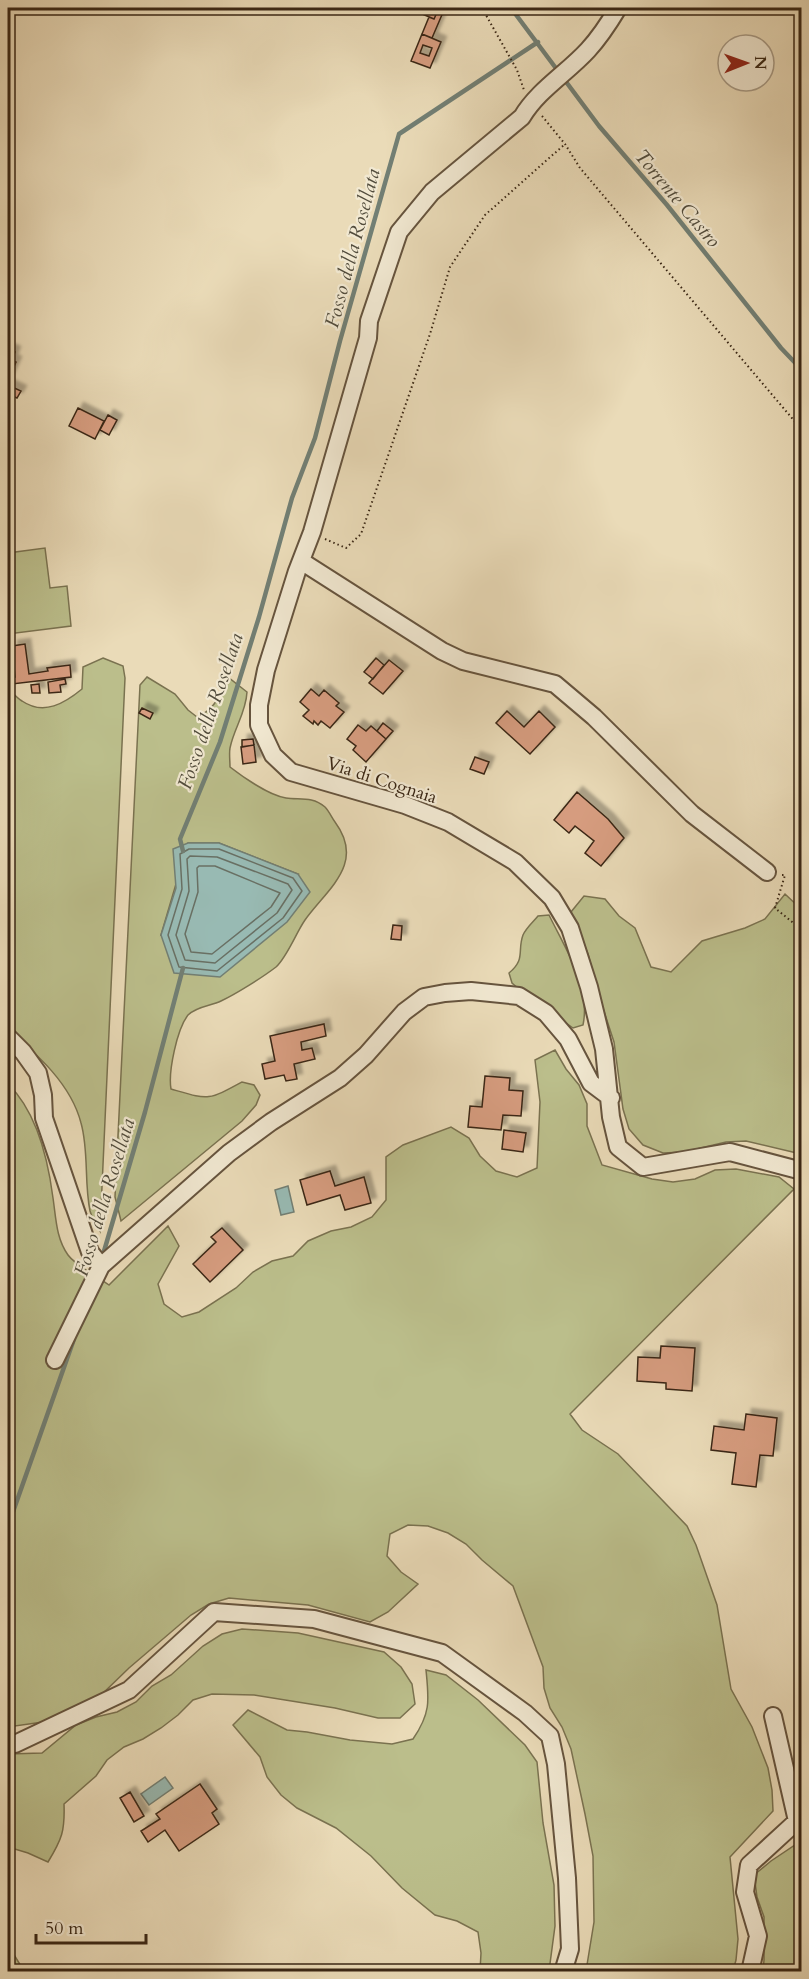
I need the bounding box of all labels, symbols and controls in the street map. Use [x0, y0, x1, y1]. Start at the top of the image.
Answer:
north arrow [716, 33, 776, 93]
text: N [749, 56, 771, 70]
water label: Torrente Castro [628, 143, 727, 253]
water label: Fosso della Rosellata [318, 166, 387, 331]
water label: Fosso della Rosellata [171, 630, 250, 793]
street label: Via di Cognaia [323, 751, 441, 810]
water label: Fosso della Rosellata [68, 1115, 141, 1279]
scale bar [36, 1907, 146, 1945]
text: 50 m [45, 1916, 84, 1941]

